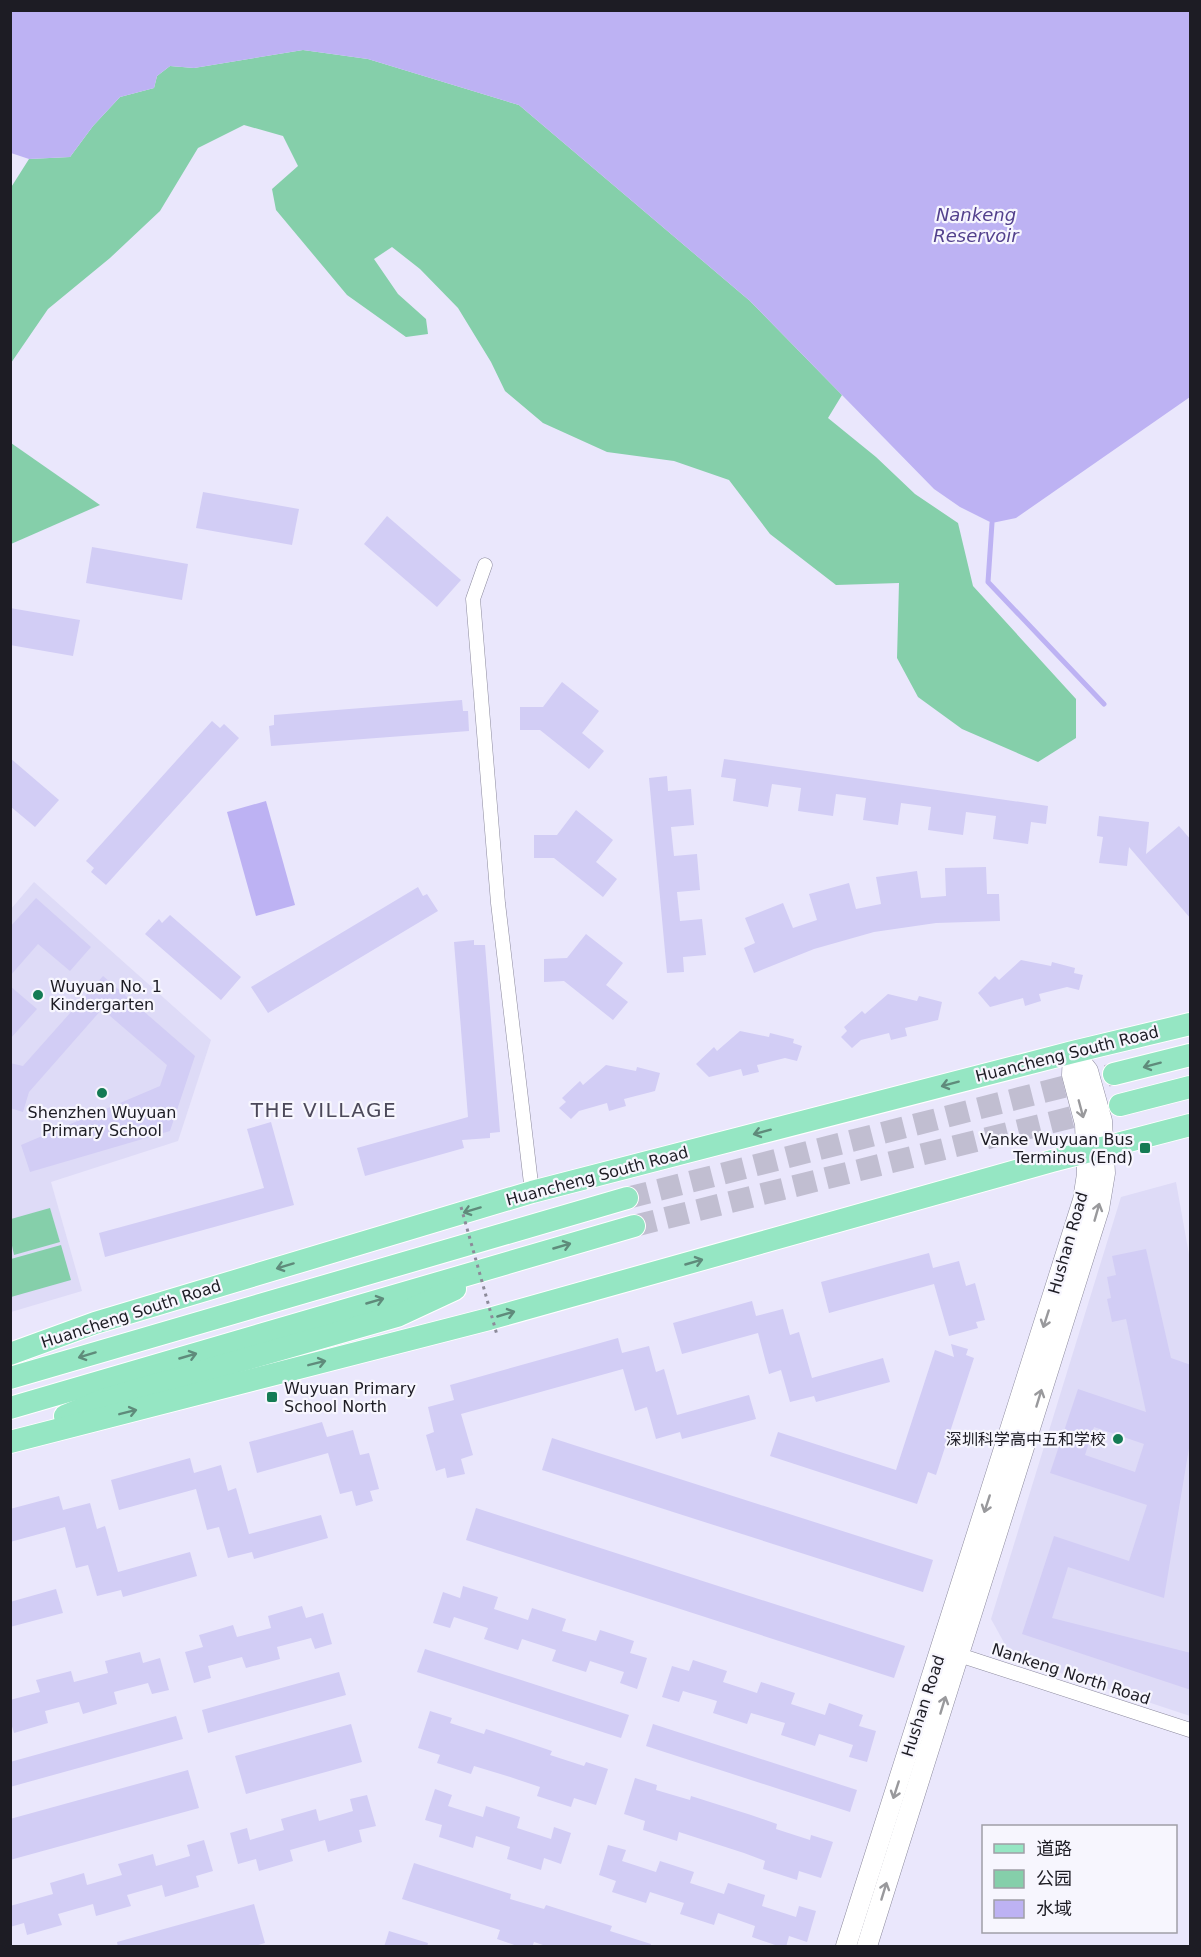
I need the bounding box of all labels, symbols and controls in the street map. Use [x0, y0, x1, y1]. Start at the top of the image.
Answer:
water label: Nankeng Reservoir [933, 204, 1020, 246]
place label: Wuyuan No. 1 Kindergarten [50, 977, 162, 1014]
marker: Wuyuan No. 1 Kindergarten [31, 988, 45, 1002]
street label: Huancheng South Road [973, 1022, 1161, 1086]
one-way arrow [1143, 1059, 1162, 1071]
one-way arrow [941, 1078, 960, 1090]
marker: Shenzhen Wuyuan Primary School [95, 1086, 109, 1100]
district label: THE VILLAGE [250, 1098, 397, 1122]
one-way arrow [1075, 1099, 1087, 1118]
place label: Shenzhen Wuyuan Primary School [28, 1103, 176, 1140]
one-way arrow [752, 1127, 771, 1139]
place label: Vanke Wuyuan Bus Terminus (End) [980, 1130, 1133, 1167]
marker: Vanke Wuyuan Bus Terminus (End) [1138, 1141, 1152, 1155]
street label: Huancheng South Road [504, 1142, 690, 1210]
street label: Hushan Road [1044, 1190, 1092, 1296]
one-way arrow [1092, 1203, 1103, 1222]
one-way arrow [463, 1205, 482, 1216]
one-way arrow [552, 1240, 571, 1252]
one-way arrow [684, 1256, 703, 1267]
one-way arrow [276, 1261, 295, 1272]
street label: Huancheng South Road [39, 1276, 223, 1352]
one-way arrow [365, 1295, 384, 1306]
one-way arrow [496, 1308, 515, 1320]
one-way arrow [1039, 1309, 1050, 1328]
one-way arrow [78, 1350, 97, 1361]
one-way arrow [178, 1350, 197, 1361]
one-way arrow [307, 1357, 326, 1369]
place label: Wuyuan Primary School North [284, 1379, 416, 1416]
one-way arrow [1034, 1389, 1045, 1408]
marker: Wuyuan Primary School North [265, 1390, 279, 1404]
one-way arrow [118, 1405, 137, 1417]
place label: 深圳科学高中五和学校 [946, 1430, 1106, 1449]
marker: 深圳科学高中五和学校 [1111, 1432, 1125, 1446]
one-way arrow [980, 1494, 991, 1513]
street label: Nankeng North Road [989, 1639, 1153, 1709]
street label: Hushan Road [898, 1653, 948, 1759]
one-way arrow [938, 1696, 949, 1715]
one-way arrow [890, 1780, 901, 1799]
legend [982, 1825, 1177, 1933]
text: 道路 [1036, 1838, 1072, 1859]
text: 公园 [1036, 1868, 1072, 1889]
one-way arrow [879, 1882, 890, 1901]
text: 水域 [1036, 1898, 1072, 1919]

